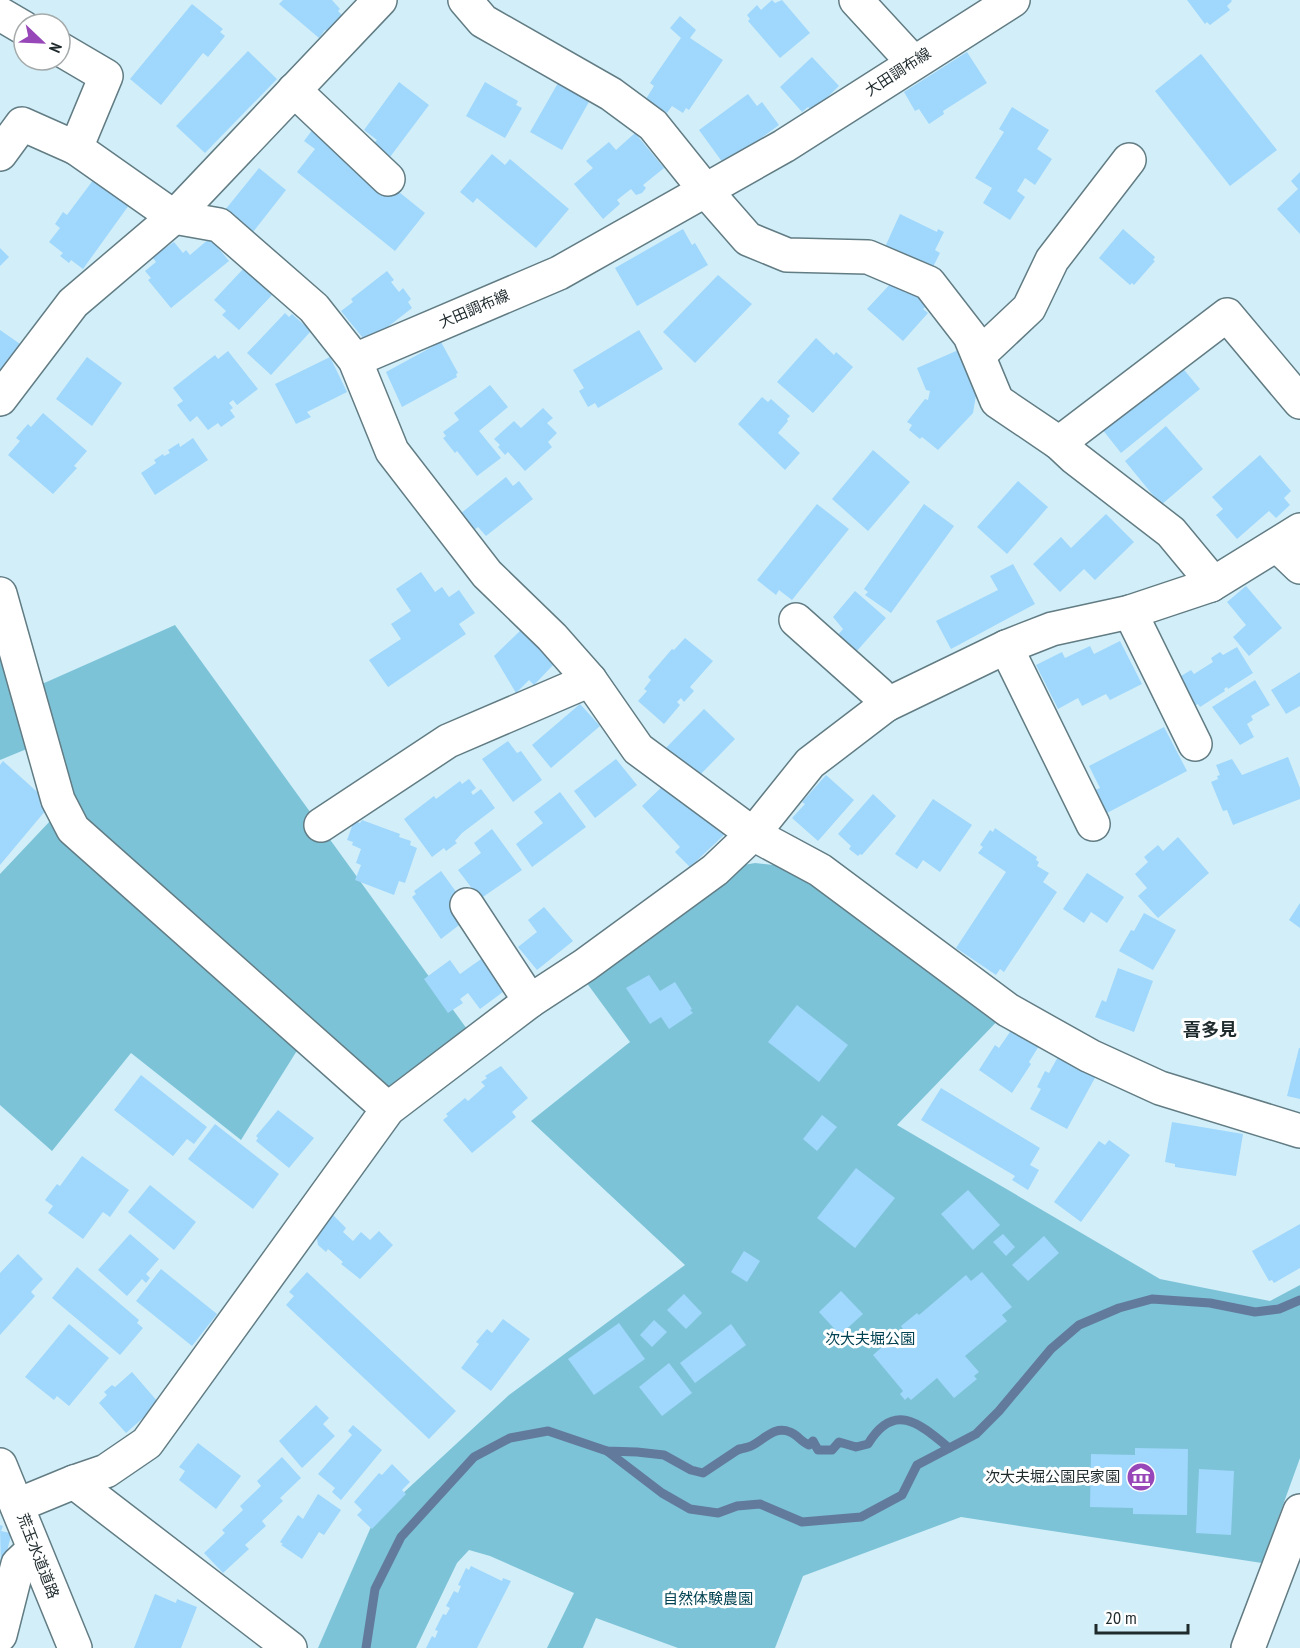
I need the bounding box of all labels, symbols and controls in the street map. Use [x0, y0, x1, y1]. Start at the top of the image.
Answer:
north arrow [12, 12, 72, 72]
text: N [45, 40, 67, 56]
street label: 大田調布線 [861, 43, 934, 100]
street label: 大田調布線 [436, 285, 512, 332]
district label: 喜多見 [1183, 1018, 1237, 1041]
park label: 次大夫堀公園 [825, 1329, 915, 1348]
museum icon: 次大夫堀公園民家園 [1125, 1461, 1157, 1493]
place label: 次大夫堀公園民家園 [985, 1467, 1120, 1486]
street label: 荒玉水道道路 [13, 1510, 63, 1601]
park label: 自然体験農園 [663, 1589, 753, 1608]
scale bar [1096, 1597, 1188, 1635]
text: 20 m [1105, 1606, 1137, 1629]

